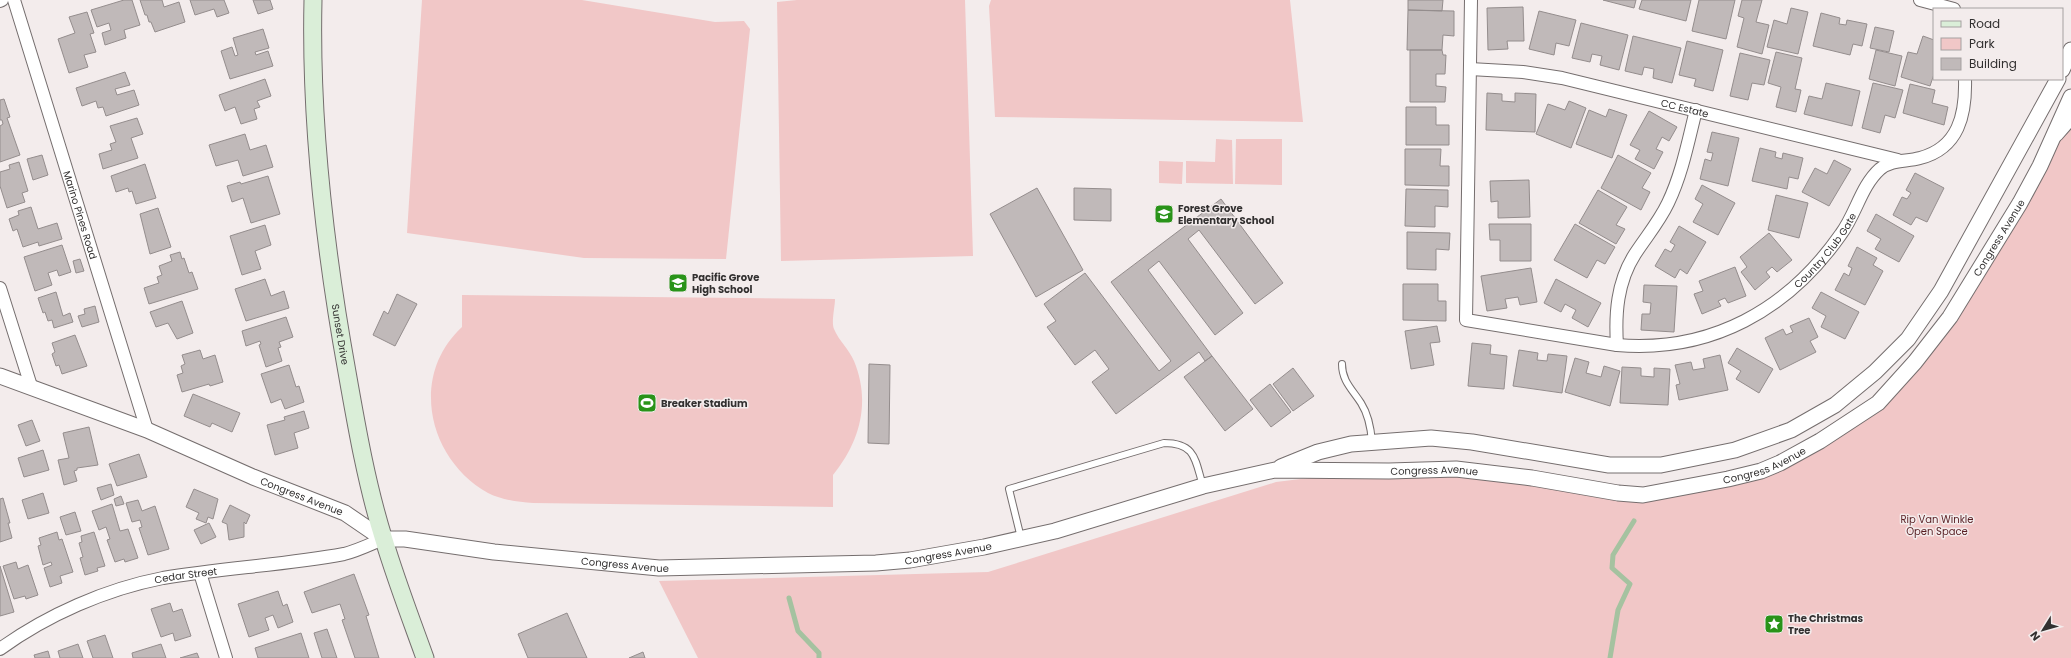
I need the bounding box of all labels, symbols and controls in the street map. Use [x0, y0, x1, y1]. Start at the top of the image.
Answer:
legend [1933, 8, 2063, 80]
text: Road [1969, 15, 2000, 32]
text: Park [1969, 35, 1996, 52]
text: Building [1969, 55, 2017, 72]
street label: CC Estate [1659, 95, 1710, 121]
street label: Marino Pines Road [60, 169, 101, 261]
street label: Congress Avenue [1969, 197, 2028, 279]
place label: Forest Grove Elementary School [1178, 201, 1274, 228]
school or university icon: Forest Grove Elementary School [1153, 203, 1175, 225]
street label: Country Club Gate [1790, 210, 1860, 291]
place label: Pacific Grove High School [692, 270, 759, 297]
school or university icon: Pacific Grove High School [667, 272, 689, 294]
street label: Sunset Drive [328, 303, 353, 366]
sports icon: Breaker Stadium [636, 392, 658, 414]
place label: Breaker Stadium [661, 396, 748, 411]
street label: Congress Avenue [1722, 443, 1808, 487]
street label: Congress Avenue [1390, 461, 1479, 479]
street label: Congress Avenue [258, 473, 346, 519]
park label: Rip Van Winkle Open Space [1901, 512, 1974, 539]
street label: Congress Avenue [904, 538, 993, 568]
street label: Congress Avenue [581, 553, 669, 576]
street label: Cedar Street [153, 563, 218, 587]
north arrow [2023, 610, 2063, 650]
place label: The Christmas Tree [1788, 611, 1864, 638]
place icon: The Christmas Tree [1763, 613, 1785, 635]
text: N [2026, 628, 2044, 644]

